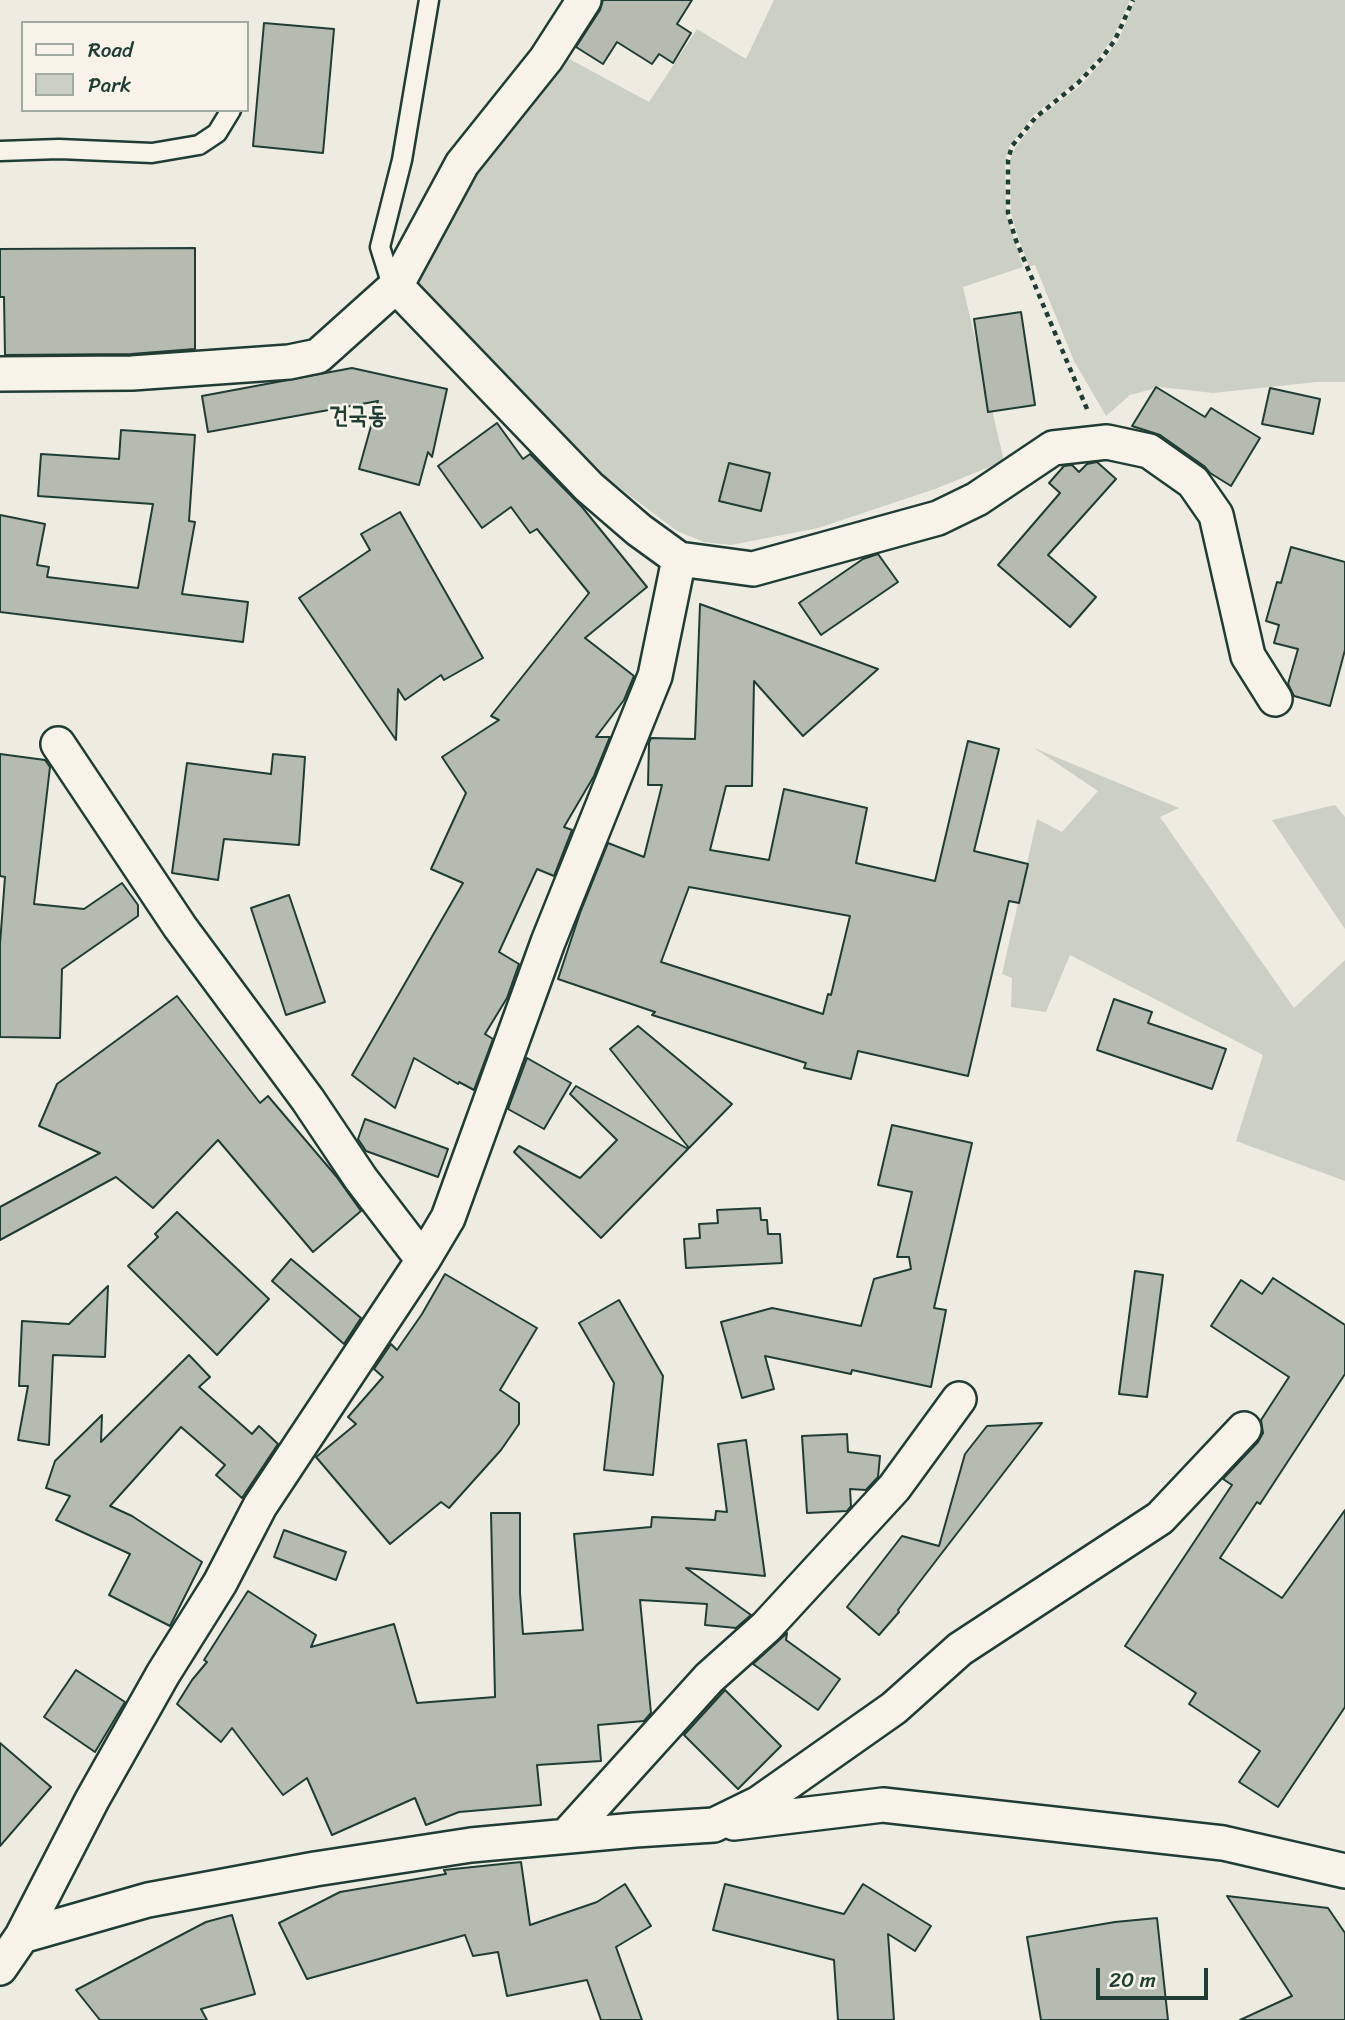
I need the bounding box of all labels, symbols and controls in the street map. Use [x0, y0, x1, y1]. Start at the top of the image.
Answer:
legend [21, 21, 248, 112]
text: Road [88, 31, 133, 69]
text: Park [88, 66, 131, 104]
district label: 건국동 [329, 403, 387, 431]
scale bar [1100, 1954, 1212, 1998]
text: 20 m [1109, 1961, 1156, 1999]

